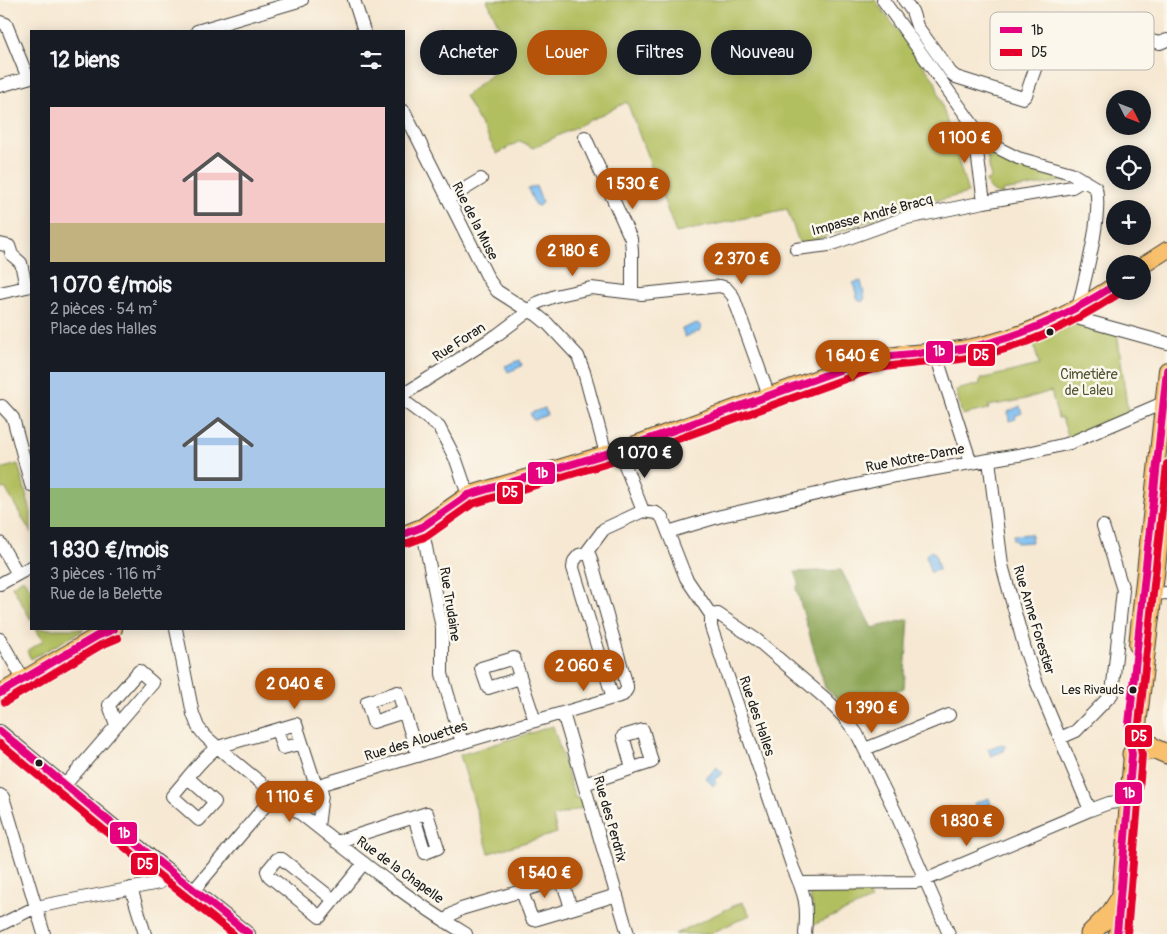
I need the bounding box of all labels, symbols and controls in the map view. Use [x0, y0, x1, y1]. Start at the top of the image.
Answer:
legend [990, 12, 1154, 70]
text: 1b [1031, 22, 1043, 39]
chip: Acheter [420, 30, 517, 75]
chip: Louer [527, 30, 607, 75]
chip: Filtres [617, 30, 701, 75]
chip: Nouveau [711, 30, 812, 75]
text: D5 [1031, 44, 1047, 61]
icon: filters [357, 46, 385, 74]
text: 12 biens [50, 47, 119, 74]
north arrow [1106, 90, 1151, 135]
map controls [1106, 90, 1151, 300]
pin: 1 100 € [919, 121, 1011, 164]
text: 1 100 € [939, 128, 991, 148]
icon: home [173, 139, 263, 229]
button: locate [1106, 145, 1151, 190]
pin: 1 530 € [587, 168, 679, 210]
text: 1 530 € [607, 174, 659, 194]
street label: Rue de la Muse [448, 179, 502, 263]
street label: Impasse André Bracq [810, 191, 935, 239]
button: + [1106, 200, 1151, 245]
pin: 2 180 € [527, 234, 619, 277]
text: 2 180 € [547, 241, 599, 261]
pin: 2 370 € [696, 242, 788, 285]
text: 2 370 € [715, 249, 769, 269]
button: − [1106, 255, 1151, 300]
text: 1 070 €/mois [50, 272, 172, 299]
text: 2 pièces · 54 m² [50, 299, 158, 319]
text: Place des Halles [50, 319, 156, 339]
street label: Rue Foran [429, 319, 489, 365]
unlabelled marker [1045, 327, 1055, 337]
pin: 1 640 € [807, 340, 899, 382]
line badge: 1b [925, 340, 954, 364]
text: 1b [933, 343, 945, 360]
line badge: D5 [967, 343, 996, 367]
text: 1 640 € [826, 346, 880, 366]
text: D5 [973, 347, 990, 364]
park label: Cimetière de Laleu [1060, 366, 1118, 399]
icon: home [173, 404, 263, 494]
pin: 1 070 € [599, 436, 691, 479]
street label: Rue Notre-Dame [864, 440, 966, 476]
text: 1 070 € [618, 443, 672, 463]
line badge: 1b [527, 461, 556, 485]
text: 1b [536, 465, 548, 482]
line badge: D5 [496, 481, 524, 505]
text: D5 [502, 484, 519, 501]
text: 1 830 €/mois [50, 537, 168, 564]
street label: Rue Anne Forestier [1009, 563, 1059, 677]
text: 3 pièces · 116 m² [50, 564, 162, 584]
street label: Rue Trudaine [436, 566, 464, 642]
text: Rue de la Belette [50, 584, 162, 604]
pin: 2 060 € [538, 650, 630, 692]
text: 2 060 € [555, 656, 613, 676]
pin: 2 040 € [249, 668, 341, 710]
text: 2 040 € [266, 674, 324, 694]
street label: Rue des Halles [735, 674, 779, 759]
place label: Les Rivauds [1061, 682, 1124, 698]
marker: Les Rivauds [1128, 685, 1138, 695]
pin: 1 390 € [826, 692, 918, 734]
text: 1 390 € [846, 698, 898, 718]
street label: Rue des Alouettes [363, 717, 470, 765]
line badge: D5 [1124, 724, 1153, 748]
text: D5 [1131, 728, 1148, 745]
unlabelled marker [34, 758, 44, 768]
street label: Rue des Perdrix [590, 774, 630, 864]
pin: 1 110 € [244, 780, 336, 823]
line badge: 1b [1114, 781, 1143, 805]
text: 1b [1123, 785, 1135, 802]
text: 1 110 € [266, 787, 314, 807]
pin: 1 830 € [921, 804, 1013, 847]
text: 1 830 € [941, 811, 993, 831]
line badge: 1b [109, 821, 138, 845]
text: 1b [118, 825, 130, 842]
street label: Rue de la Chapelle [353, 833, 447, 907]
line badge: D5 [130, 852, 159, 876]
text: D5 [137, 856, 154, 873]
pin: 1 540 € [499, 856, 591, 899]
text: 1 540 € [519, 863, 571, 883]

